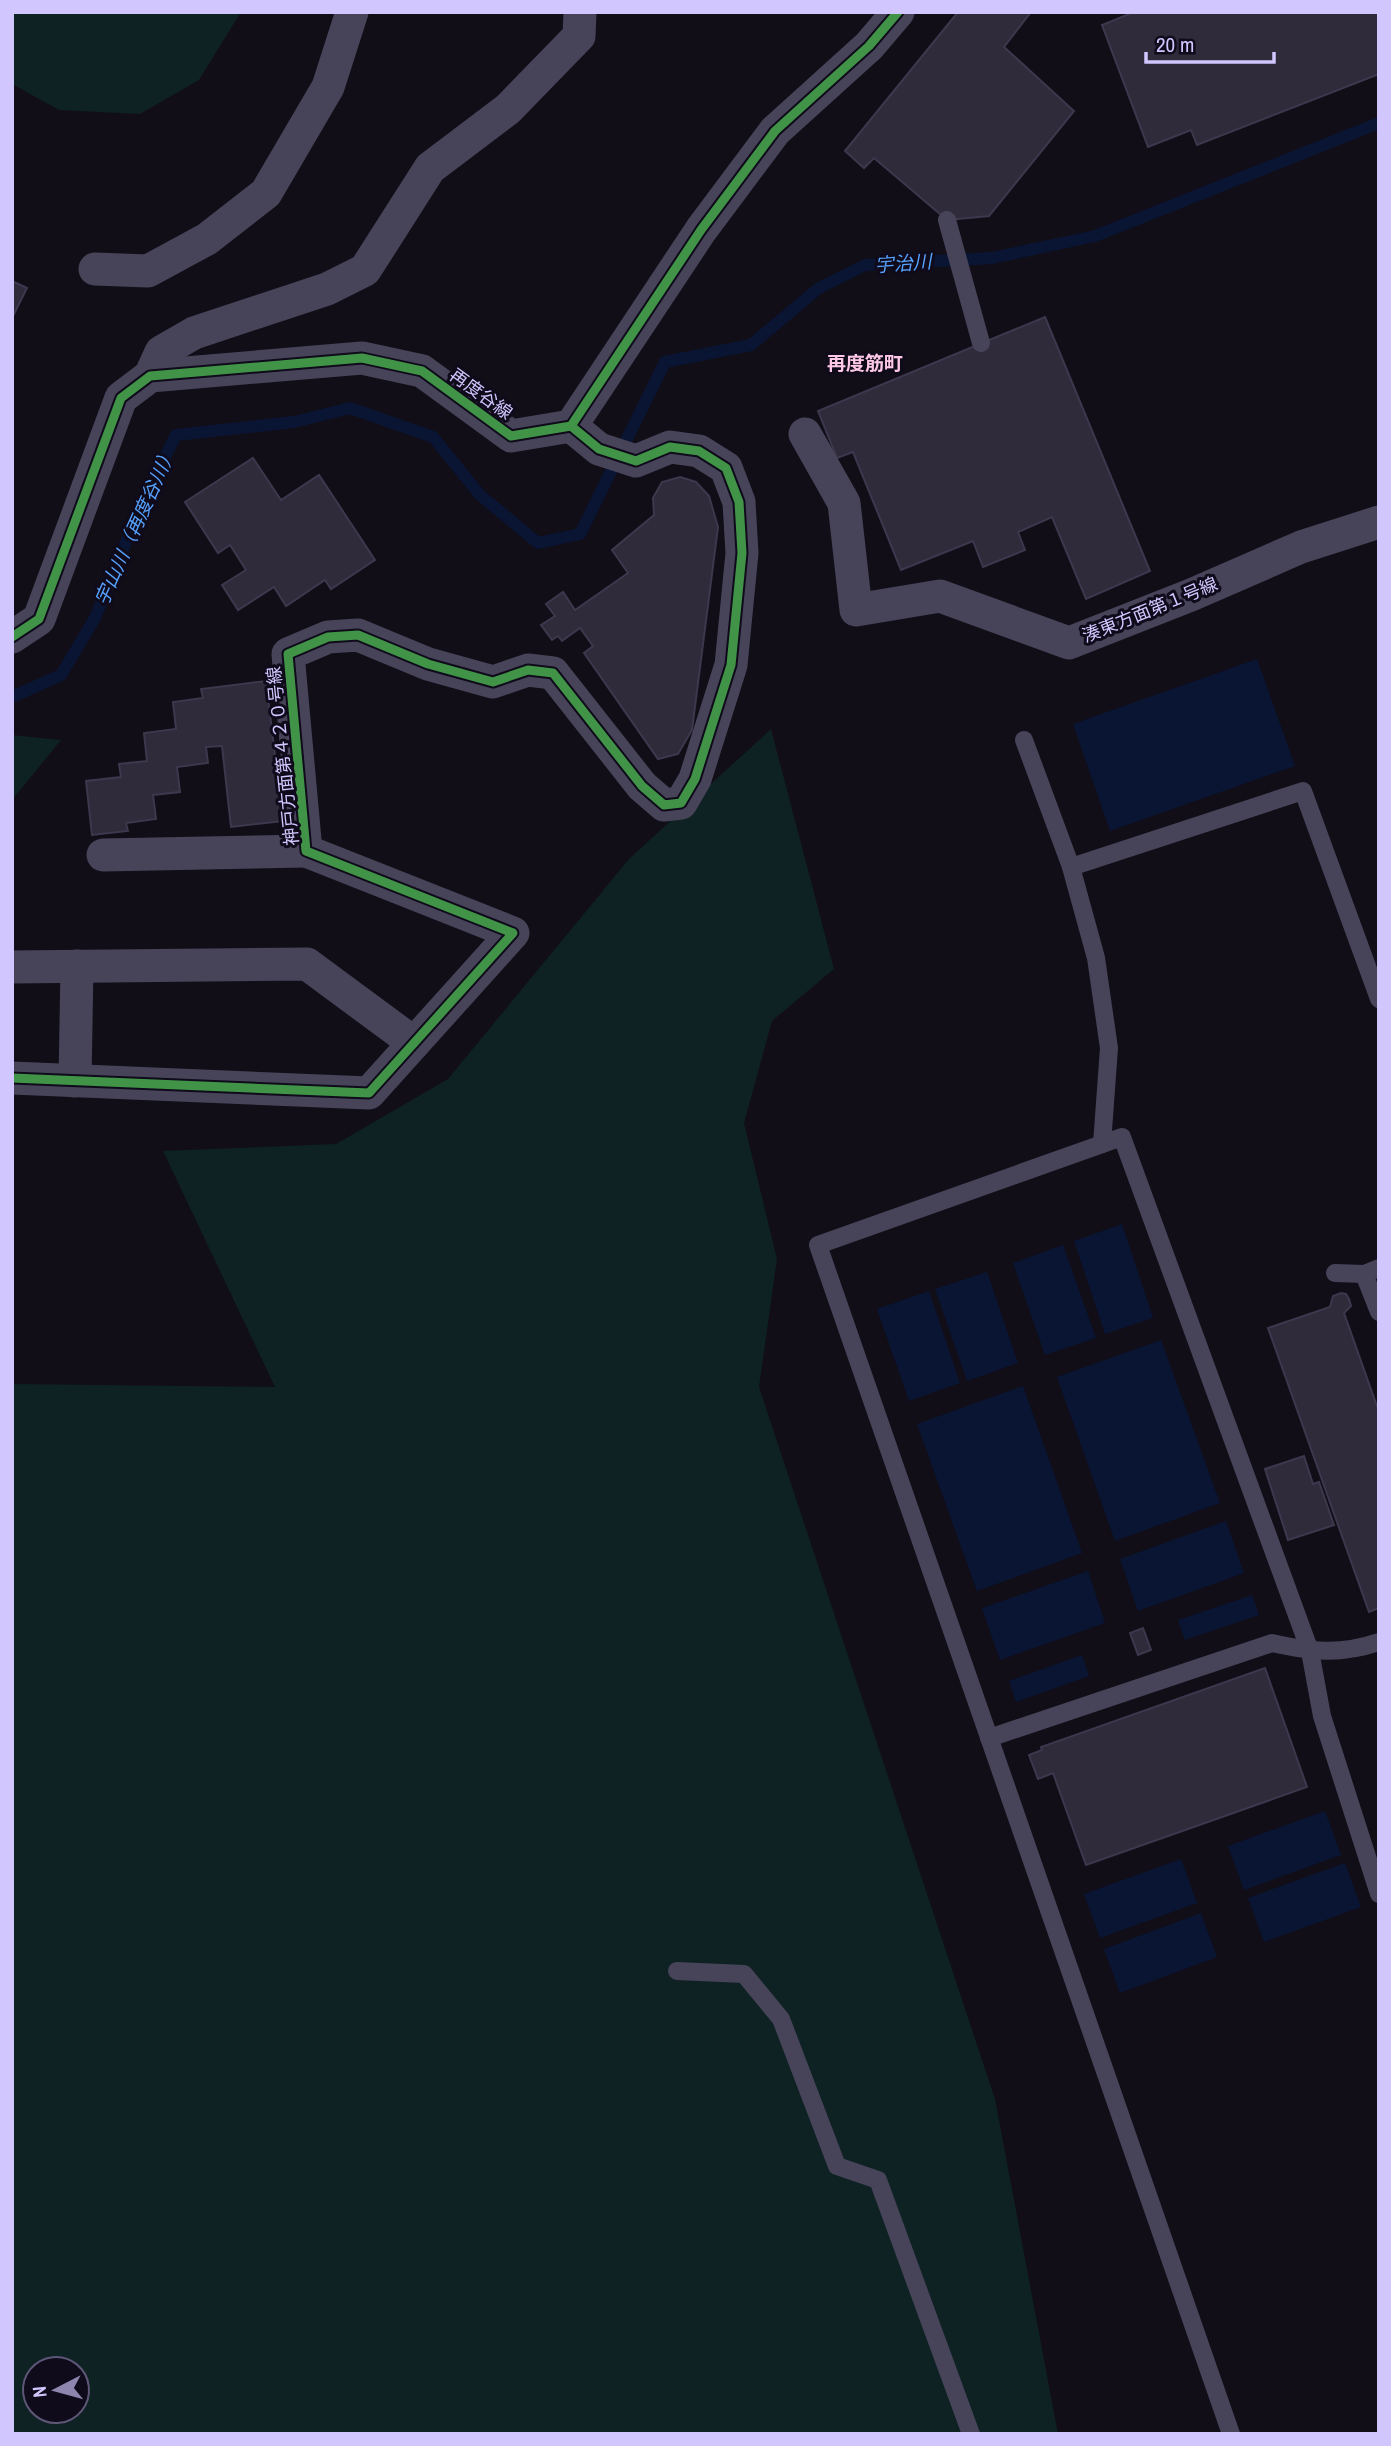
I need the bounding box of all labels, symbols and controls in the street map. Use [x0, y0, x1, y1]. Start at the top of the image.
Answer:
scale bar [1146, 21, 1274, 65]
text: 20 m [1156, 30, 1194, 59]
water label: 宇治川 [874, 248, 934, 278]
district label: 再度筋町 [827, 350, 903, 376]
street label: 再度谷線 [445, 362, 518, 425]
water label: 宇山川（再度谷川） [88, 443, 182, 609]
street label: 湊東方面第１号線 [1078, 571, 1221, 648]
street label: 神戸方面第４２０号線 [261, 665, 304, 847]
north arrow [21, 2355, 91, 2425]
text: N [26, 2385, 53, 2399]

